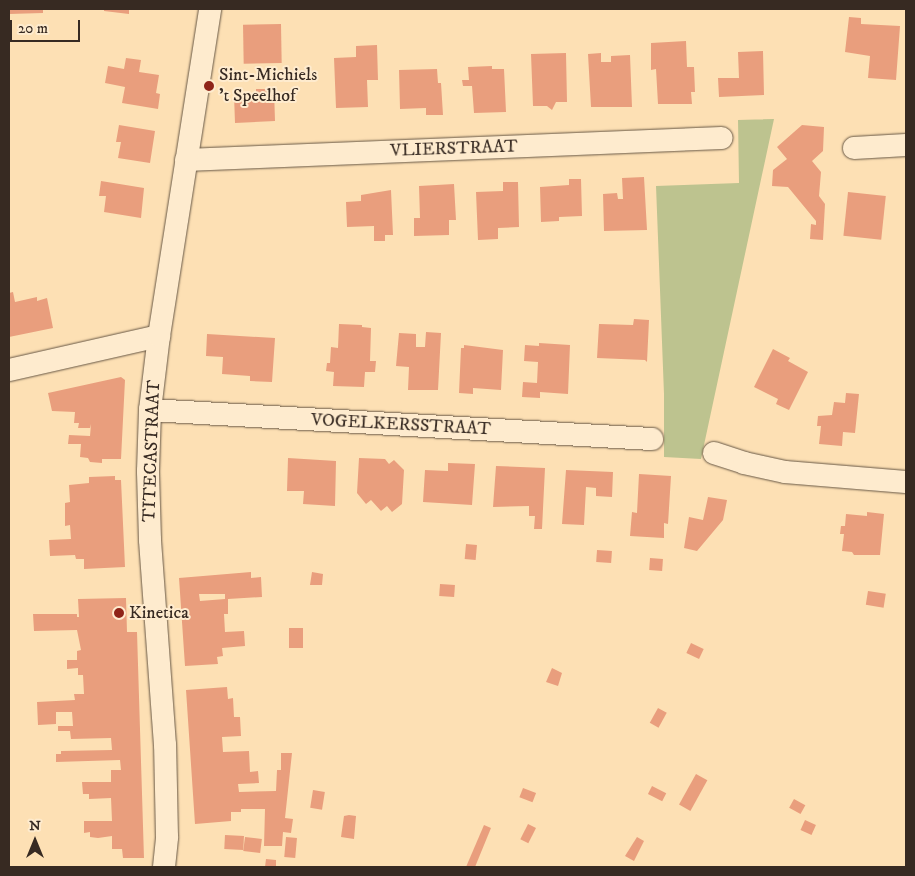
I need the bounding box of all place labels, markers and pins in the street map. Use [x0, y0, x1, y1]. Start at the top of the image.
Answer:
place label: Sint-Michiels 't Speelhof [219, 65, 317, 108]
marker: Sint-Michiels 't Speelhof [203, 80, 215, 92]
place label: Kinetica [129, 602, 189, 624]
marker: Kinetica [113, 607, 125, 619]

